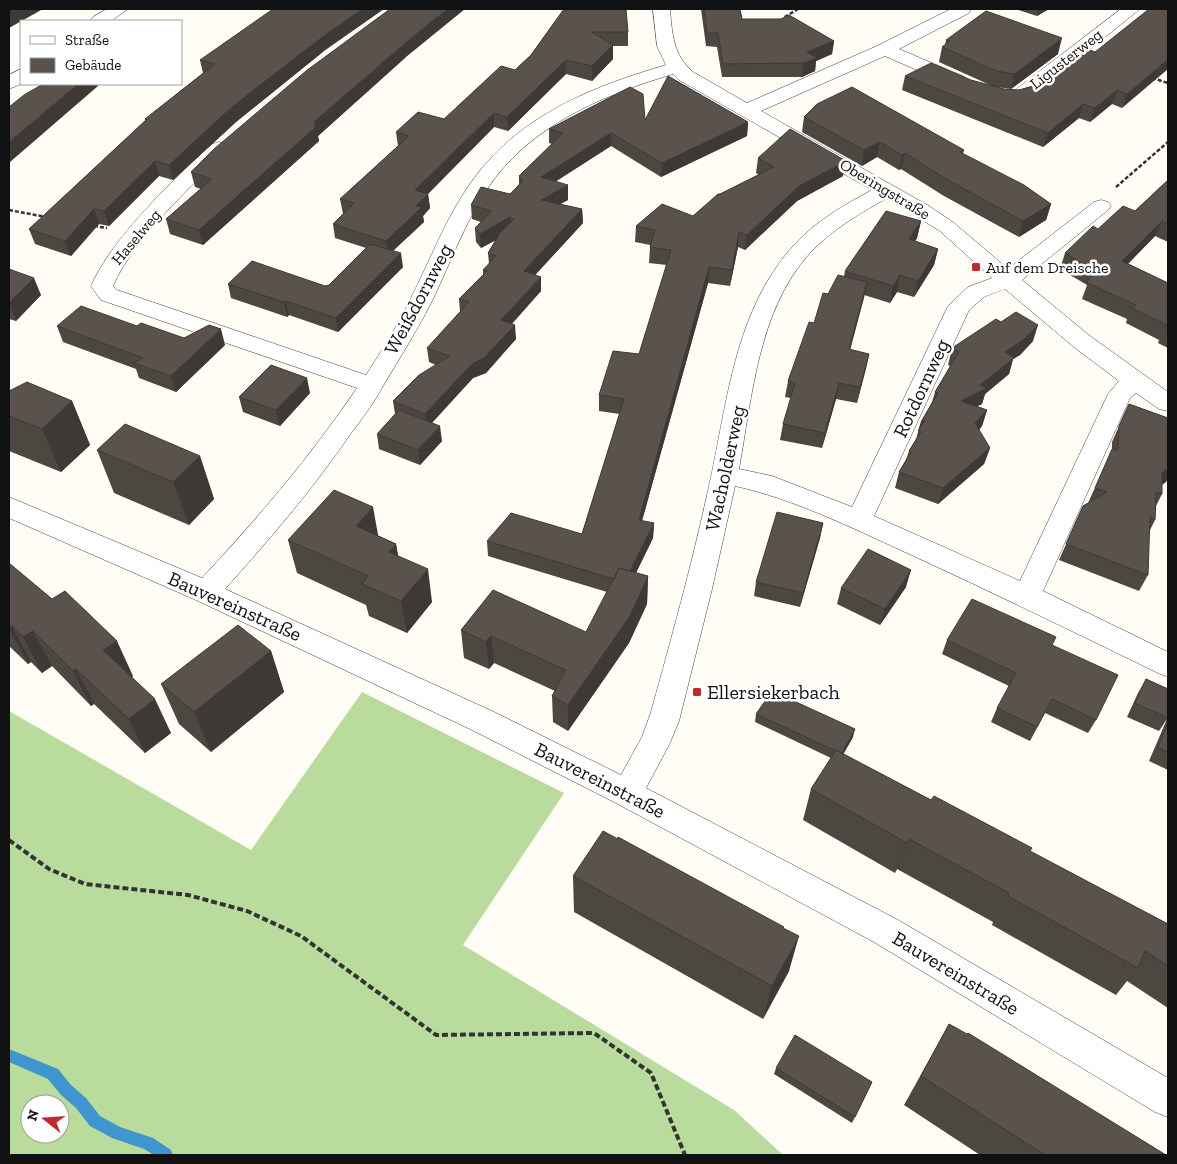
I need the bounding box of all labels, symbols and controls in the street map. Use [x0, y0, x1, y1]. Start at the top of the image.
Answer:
legend [20, 20, 182, 85]
street label: Ligusterweg [1026, 25, 1106, 93]
text: Straße [65, 31, 109, 49]
text: Gebäude [65, 56, 121, 74]
street label: Oberingstraße [836, 155, 934, 223]
street label: Haselweg [107, 205, 165, 269]
street label: Weißdornweg [379, 239, 457, 358]
place label: Auf dem Dreische [986, 258, 1108, 277]
marker: Auf dem Dreische [970, 261, 982, 273]
street label: Rotdornweg [888, 335, 954, 441]
street label: Wacholderweg [700, 403, 750, 533]
street label: Bauvereinstraße [165, 566, 305, 646]
place label: Ellersiekerbach [707, 680, 840, 704]
marker: Ellersiekerbach [691, 686, 703, 698]
street label: Bauvereinstraße [531, 737, 669, 823]
street label: Bauvereinstraße [888, 926, 1024, 1020]
north arrow [20, 1094, 70, 1144]
text: N [23, 1107, 43, 1123]

